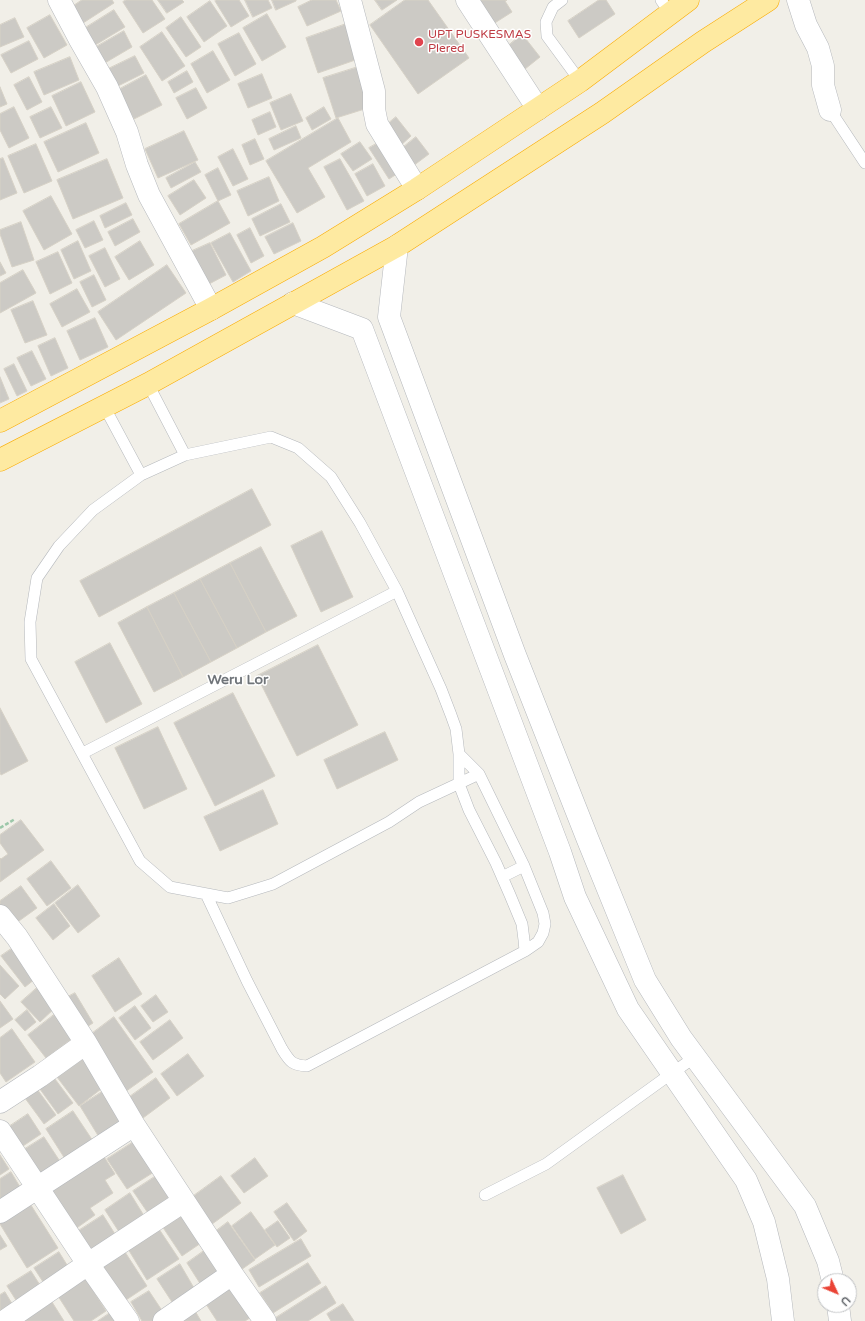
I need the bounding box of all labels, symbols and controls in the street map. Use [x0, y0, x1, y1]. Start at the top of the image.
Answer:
place label: UPT PUSKESMAS Plered [428, 28, 531, 56]
marker: UPT PUSKESMAS Plered [413, 36, 425, 48]
district label: Weru Lor [208, 672, 268, 688]
north arrow [817, 1273, 857, 1313]
text: U [838, 1293, 853, 1309]

